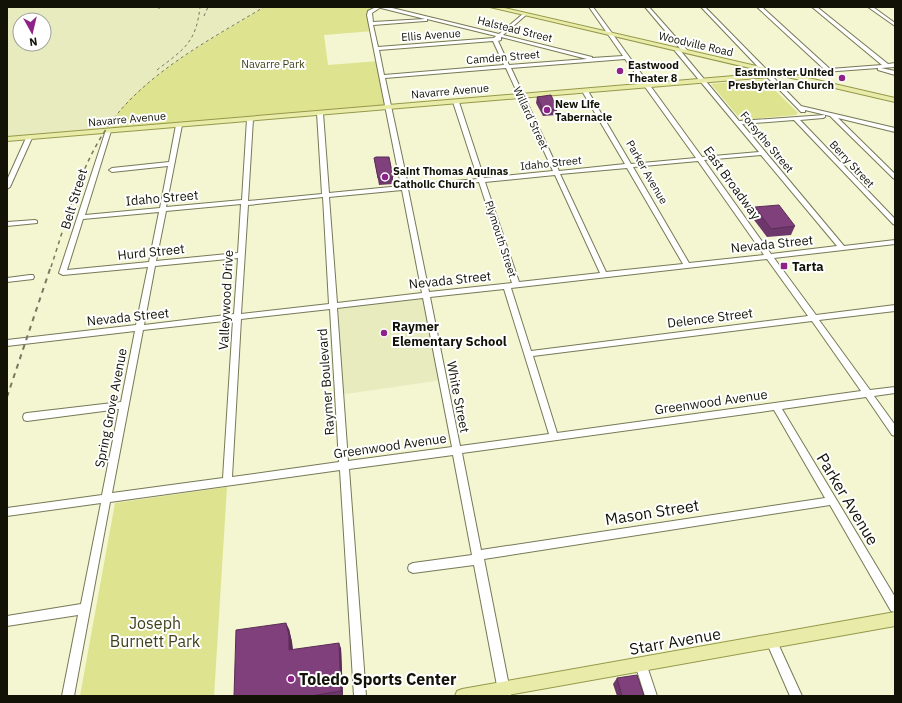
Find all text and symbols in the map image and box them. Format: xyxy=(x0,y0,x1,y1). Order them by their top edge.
north arrow xyxy=(12,12,52,52)
street label: Halstead Street xyxy=(476,13,554,45)
street label: Ellis Avenue xyxy=(401,26,461,44)
street label: Woodville Road xyxy=(657,29,735,59)
text: N xyxy=(28,34,38,49)
street label: Camden Street xyxy=(466,47,540,67)
park label: Navarre Park xyxy=(241,57,305,71)
place label: Eastwood Theater 8 xyxy=(628,58,679,85)
place label: Eastminster United Presbyterian Church xyxy=(728,65,834,92)
marker: Eastwood Theater 8 xyxy=(615,66,625,76)
marker: Eastminster United Presbyterian Church xyxy=(837,73,847,83)
street label: Navarre Avenue xyxy=(410,81,490,101)
street label: Willard Street xyxy=(510,84,552,152)
place label: New Life Tabernacle xyxy=(555,97,612,124)
marker: New Life Tabernacle xyxy=(542,105,552,115)
street label: Navarre Avenue xyxy=(87,109,167,129)
street label: Forsythe Street xyxy=(737,109,797,176)
street label: Berry Street xyxy=(827,137,878,191)
street label: Parker Avenue xyxy=(623,138,671,206)
street label: East Broadway xyxy=(700,143,765,223)
street label: Idaho Street xyxy=(520,153,583,173)
place label: Saint Thomas Aquinas Catholic Church xyxy=(393,164,509,191)
street label: Belt Street xyxy=(57,167,91,231)
marker: Saint Thomas Aquinas Catholic Church xyxy=(380,172,390,182)
street label: Idaho Street xyxy=(125,186,199,210)
street label: Plymouth Street xyxy=(482,199,520,279)
street label: Nevada Street xyxy=(730,231,814,257)
street label: Hurd Street xyxy=(117,240,185,264)
street label: Valleywood Drive xyxy=(215,249,237,351)
place label: Tarta xyxy=(792,258,824,275)
marker: Tarta xyxy=(779,261,789,271)
street label: Nevada Street xyxy=(408,267,492,293)
street label: Nevada Street xyxy=(86,304,170,330)
street label: Delence Street xyxy=(666,304,754,332)
place label: Raymer Elementary School xyxy=(392,318,507,350)
street label: Raymer Boulevard xyxy=(314,328,338,436)
marker: Raymer Elementary School xyxy=(379,328,389,338)
street label: Spring Grove Avenue xyxy=(91,347,131,469)
street label: White Street xyxy=(443,360,473,434)
street label: Greenwood Avenue xyxy=(653,386,769,418)
street label: Greenwood Avenue xyxy=(332,430,448,462)
street label: Parker Avenue xyxy=(813,449,883,549)
street label: Mason Street xyxy=(603,495,701,529)
park label: Joseph Burnett Park xyxy=(110,613,201,651)
street label: Starr Avenue xyxy=(628,623,722,659)
place label: Toledo Sports Center xyxy=(299,669,457,689)
marker: Toledo Sports Center xyxy=(286,674,296,684)

